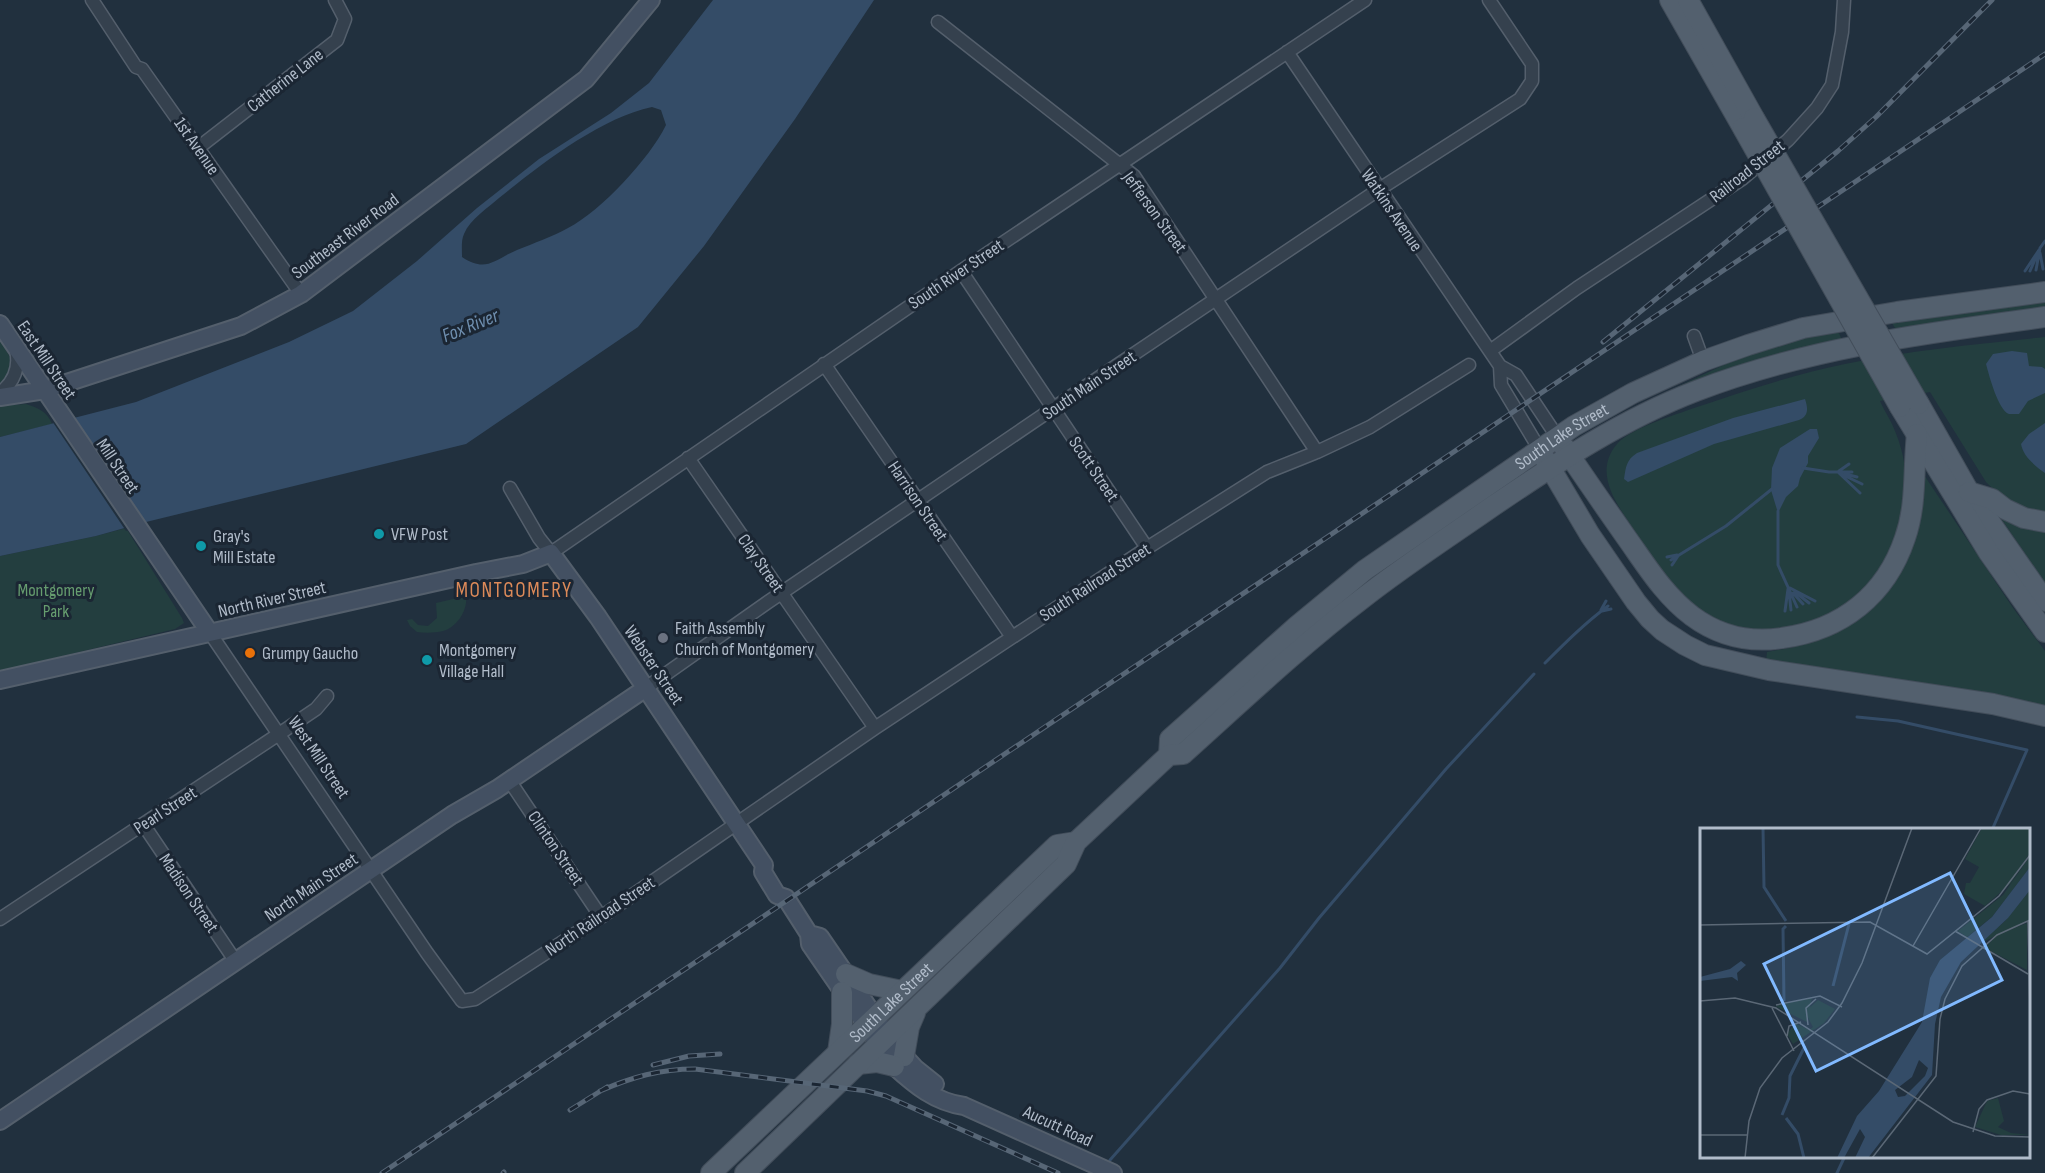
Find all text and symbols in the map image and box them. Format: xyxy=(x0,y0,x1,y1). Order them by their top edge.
street label: Catherine Lane xyxy=(243,44,327,117)
street label: 1st Avenue xyxy=(169,114,224,179)
street label: Railroad Street xyxy=(1706,135,1789,207)
street label: Watkins Avenue xyxy=(1356,165,1427,255)
street label: Jefferson Street xyxy=(1117,167,1191,257)
street label: Southeast River Road xyxy=(288,189,403,283)
street label: South River Street xyxy=(905,235,1008,314)
water label: Fox River xyxy=(438,303,504,348)
street label: East Mill Street xyxy=(13,317,81,404)
street label: South Main Street xyxy=(1039,346,1140,424)
street label: South Lake Street xyxy=(1511,399,1613,475)
street label: Scott Street xyxy=(1064,433,1123,506)
street label: Mill Street xyxy=(92,435,144,498)
street label: Harrison Street xyxy=(883,457,952,546)
place label: VFW Post xyxy=(391,524,448,545)
place label: Gray's Mill Estate xyxy=(213,526,275,568)
marker: VFW Post xyxy=(372,527,386,541)
street label: Clay Street xyxy=(733,530,789,597)
street label: South Railroad Street xyxy=(1036,538,1155,626)
marker: Gray's Mill Estate xyxy=(194,539,208,553)
street label: North River Street xyxy=(216,577,328,622)
district label: MONTGOMERY xyxy=(456,578,572,603)
park label: Montgomery Park xyxy=(17,580,95,622)
place label: Faith Assembly Church of Montgomery xyxy=(675,618,814,660)
street label: Webster Street xyxy=(619,622,688,709)
marker: Faith Assembly Church of Montgomery xyxy=(656,631,670,645)
place label: Montgomery Village Hall xyxy=(439,640,516,682)
place label: Grumpy Gaucho xyxy=(262,643,358,664)
marker: Grumpy Gaucho xyxy=(243,646,257,660)
marker: Montgomery Village Hall xyxy=(420,653,434,667)
street label: West Mill Street xyxy=(283,712,354,803)
street label: Pearl Street xyxy=(130,782,201,839)
street label: Clinton Street xyxy=(523,807,588,890)
inset map xyxy=(1700,828,2030,1158)
street label: North Main Street xyxy=(261,848,362,926)
street label: Madison Street xyxy=(154,850,223,937)
street label: North Railroad Street xyxy=(542,872,659,961)
street label: South Lake Street xyxy=(845,958,938,1047)
street label: Aucutt Road xyxy=(1019,1101,1096,1152)

